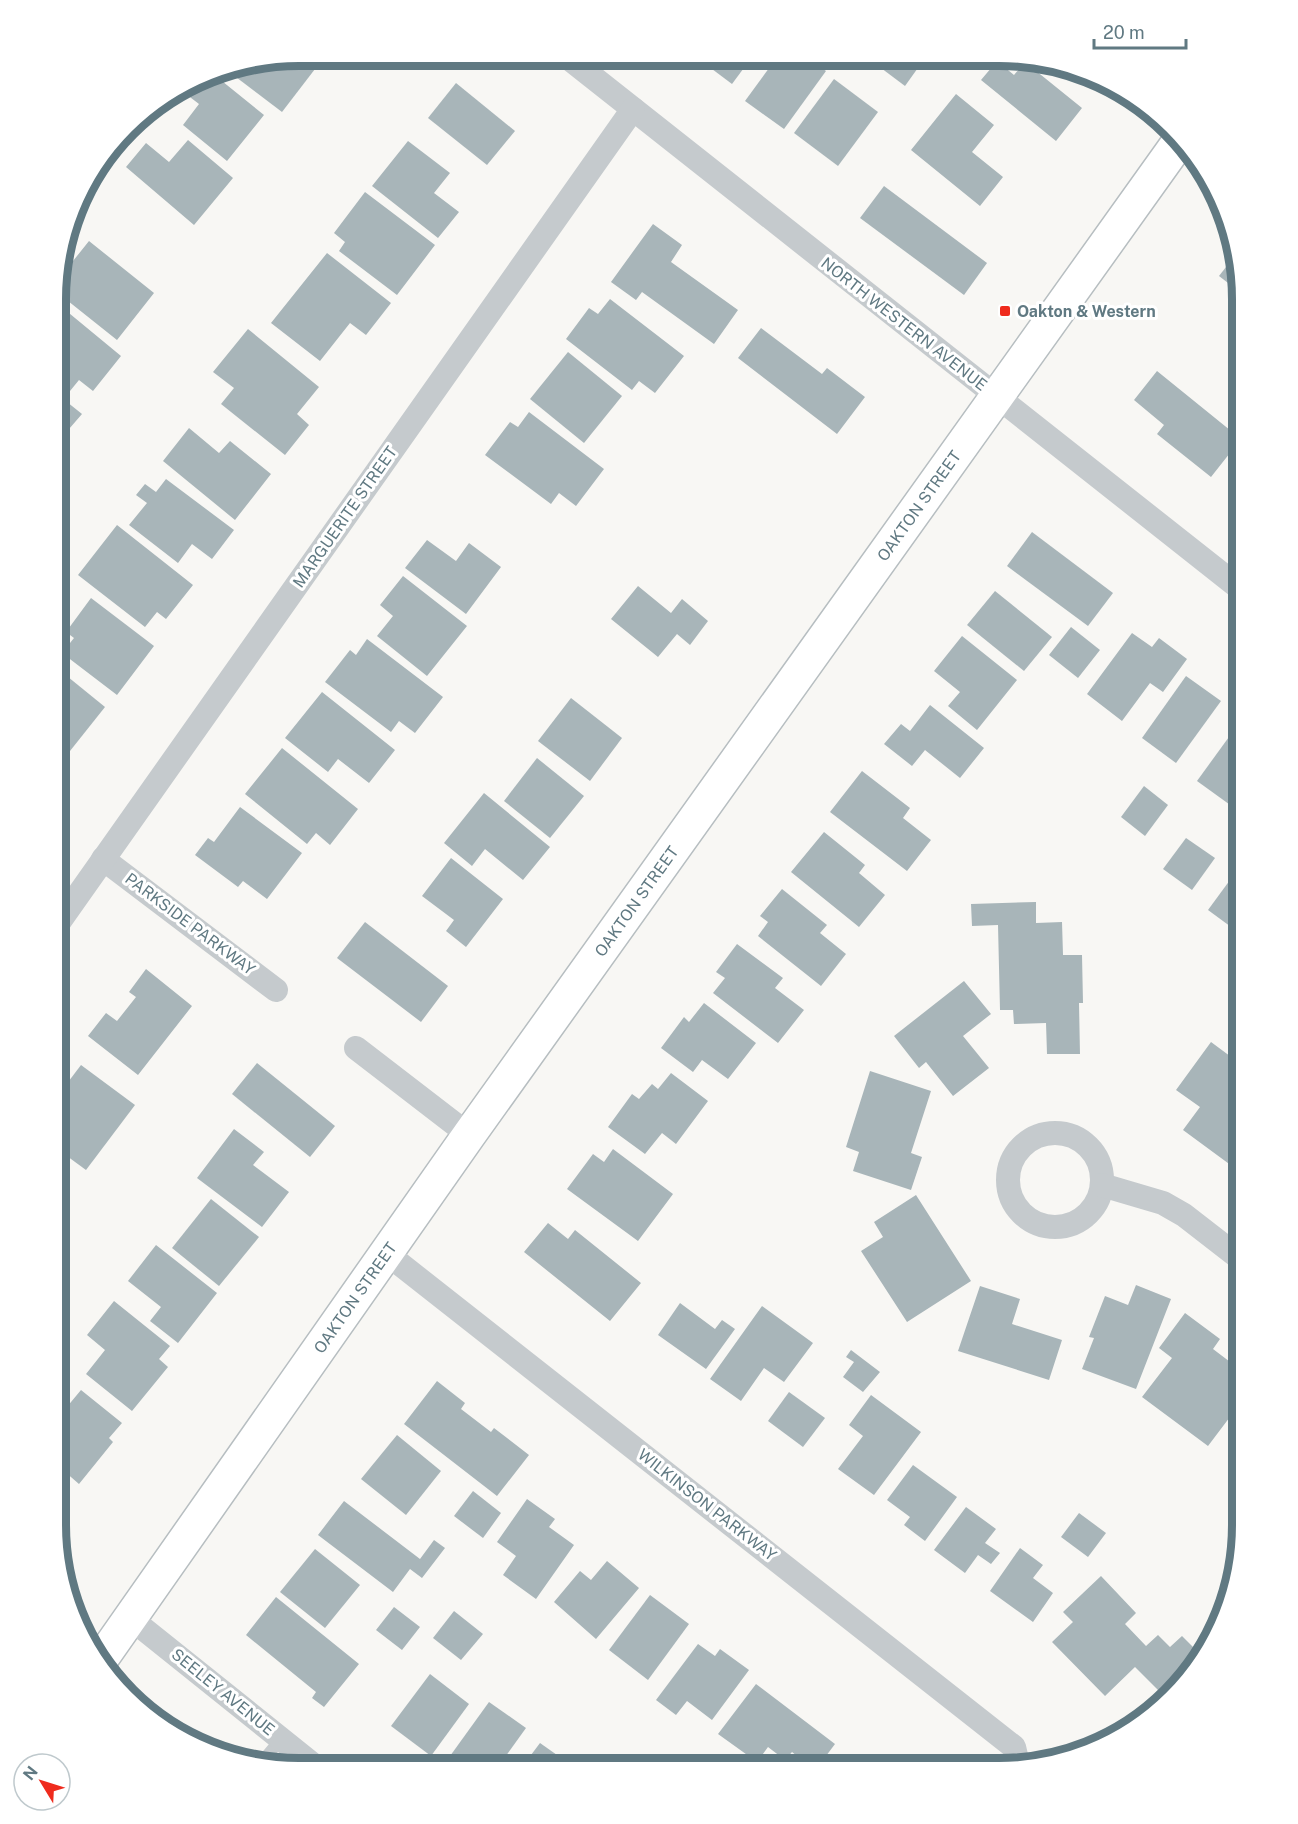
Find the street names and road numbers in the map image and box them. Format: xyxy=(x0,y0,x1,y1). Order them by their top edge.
street label: NORTH WESTERN AVENUE xyxy=(817,253,991,395)
street label: MARGUERITE STREET xyxy=(289,442,401,591)
street label: OAKTON STREET xyxy=(873,446,965,565)
street label: OAKTON STREET xyxy=(590,842,682,960)
street label: PARKSIDE PARKWAY xyxy=(121,869,259,979)
street label: OAKTON STREET xyxy=(310,1238,401,1357)
street label: WILKINSON PARKWAY xyxy=(634,1445,780,1565)
street label: SEELEY AVENUE xyxy=(168,1645,278,1739)

